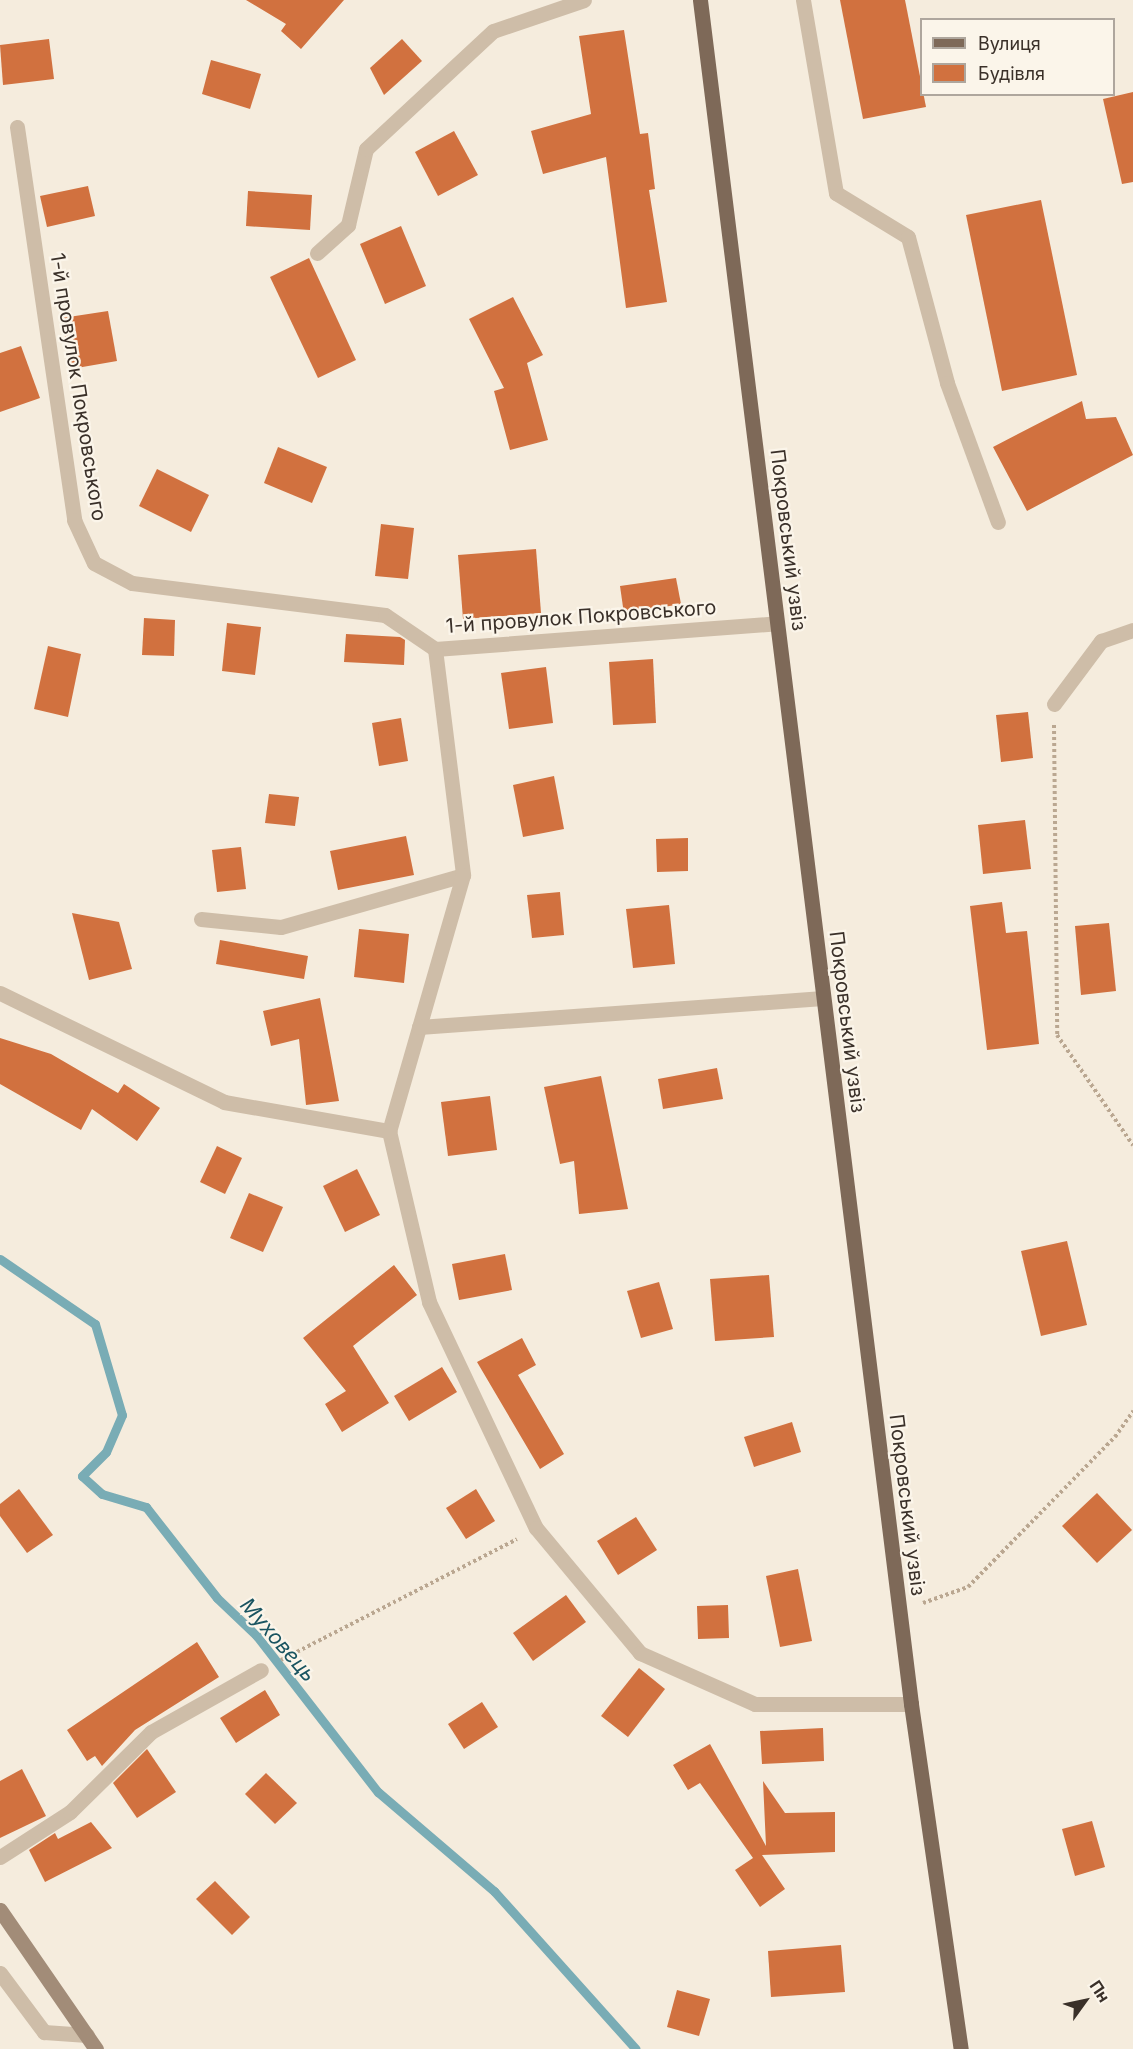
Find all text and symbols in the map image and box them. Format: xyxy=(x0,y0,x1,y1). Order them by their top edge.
legend xyxy=(920,18,1115,96)
text: Вулиця xyxy=(978,33,1041,54)
text: Будівля xyxy=(978,63,1045,84)
street label: 1-й провулок Покровського xyxy=(45,251,111,523)
street label: Покровський узвіз xyxy=(765,448,811,632)
street label: 1-й провулок Покровського xyxy=(445,596,717,638)
street label: Покровський узвіз xyxy=(824,930,870,1114)
street label: Покровський узвіз xyxy=(884,1413,930,1597)
water label: Муховець xyxy=(235,1593,321,1687)
north arrow xyxy=(1055,1971,1115,2031)
text: Пн xyxy=(1086,1977,1114,2006)

